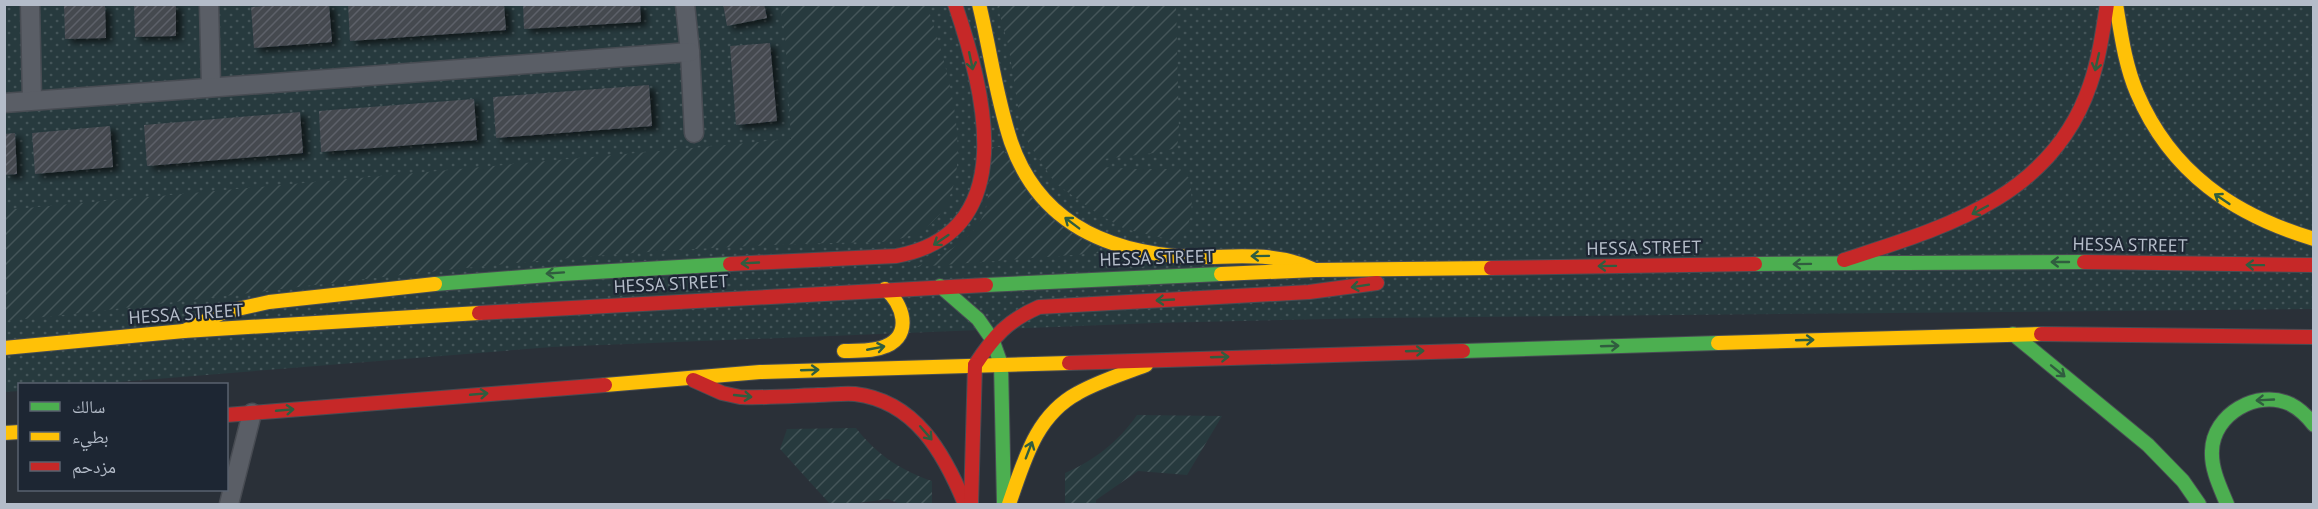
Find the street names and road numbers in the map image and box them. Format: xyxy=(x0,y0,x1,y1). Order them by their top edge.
street label: HESSA STREET xyxy=(2072,232,2188,257)
street label: HESSA STREET xyxy=(1586,235,1702,260)
street label: HESSA STREET xyxy=(1099,244,1215,271)
street label: HESSA STREET xyxy=(613,269,729,298)
street label: HESSA STREET xyxy=(128,298,244,329)

